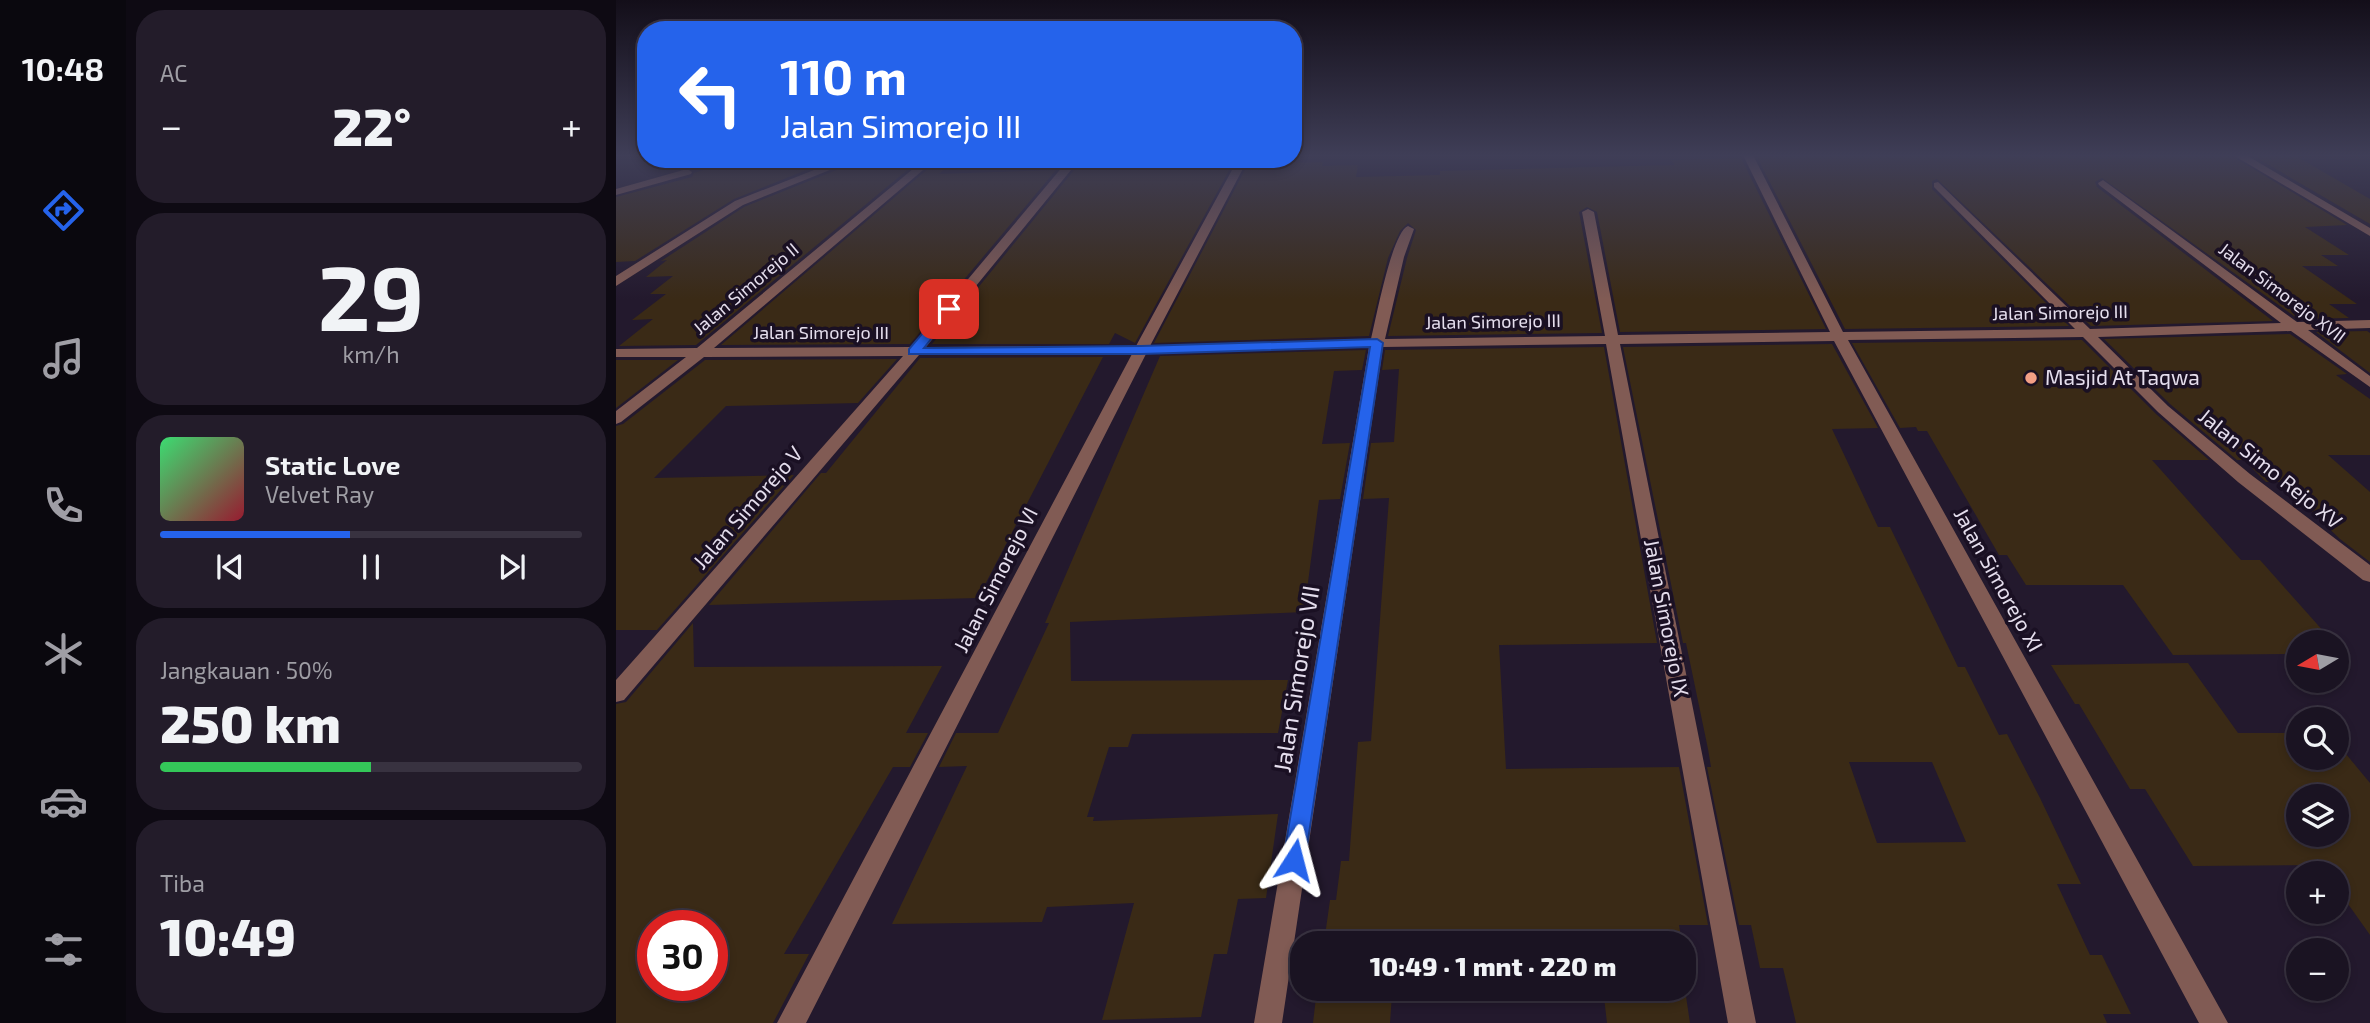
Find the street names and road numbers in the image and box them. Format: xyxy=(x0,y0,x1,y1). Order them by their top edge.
street label: Jalan Simorejo XVII xyxy=(2215,237,2350,347)
street label: Jalan Simorejo II xyxy=(688,238,803,339)
street label: Jalan Simorejo III xyxy=(1992,300,2128,324)
street label: Jalan Simorejo III xyxy=(1425,309,1561,333)
street label: Jalan Simorejo III xyxy=(753,321,889,343)
street label: Jalan Simo Rejo XV xyxy=(2194,402,2348,534)
street label: Jalan Simorejo V xyxy=(687,440,808,574)
street label: Jalan Simorejo VI xyxy=(947,502,1043,657)
street label: Jalan Simorejo XI xyxy=(1949,503,2049,656)
street label: Jalan Simorejo IX xyxy=(1639,537,1695,699)
street label: Jalan Simorejo VII xyxy=(1266,583,1325,774)

